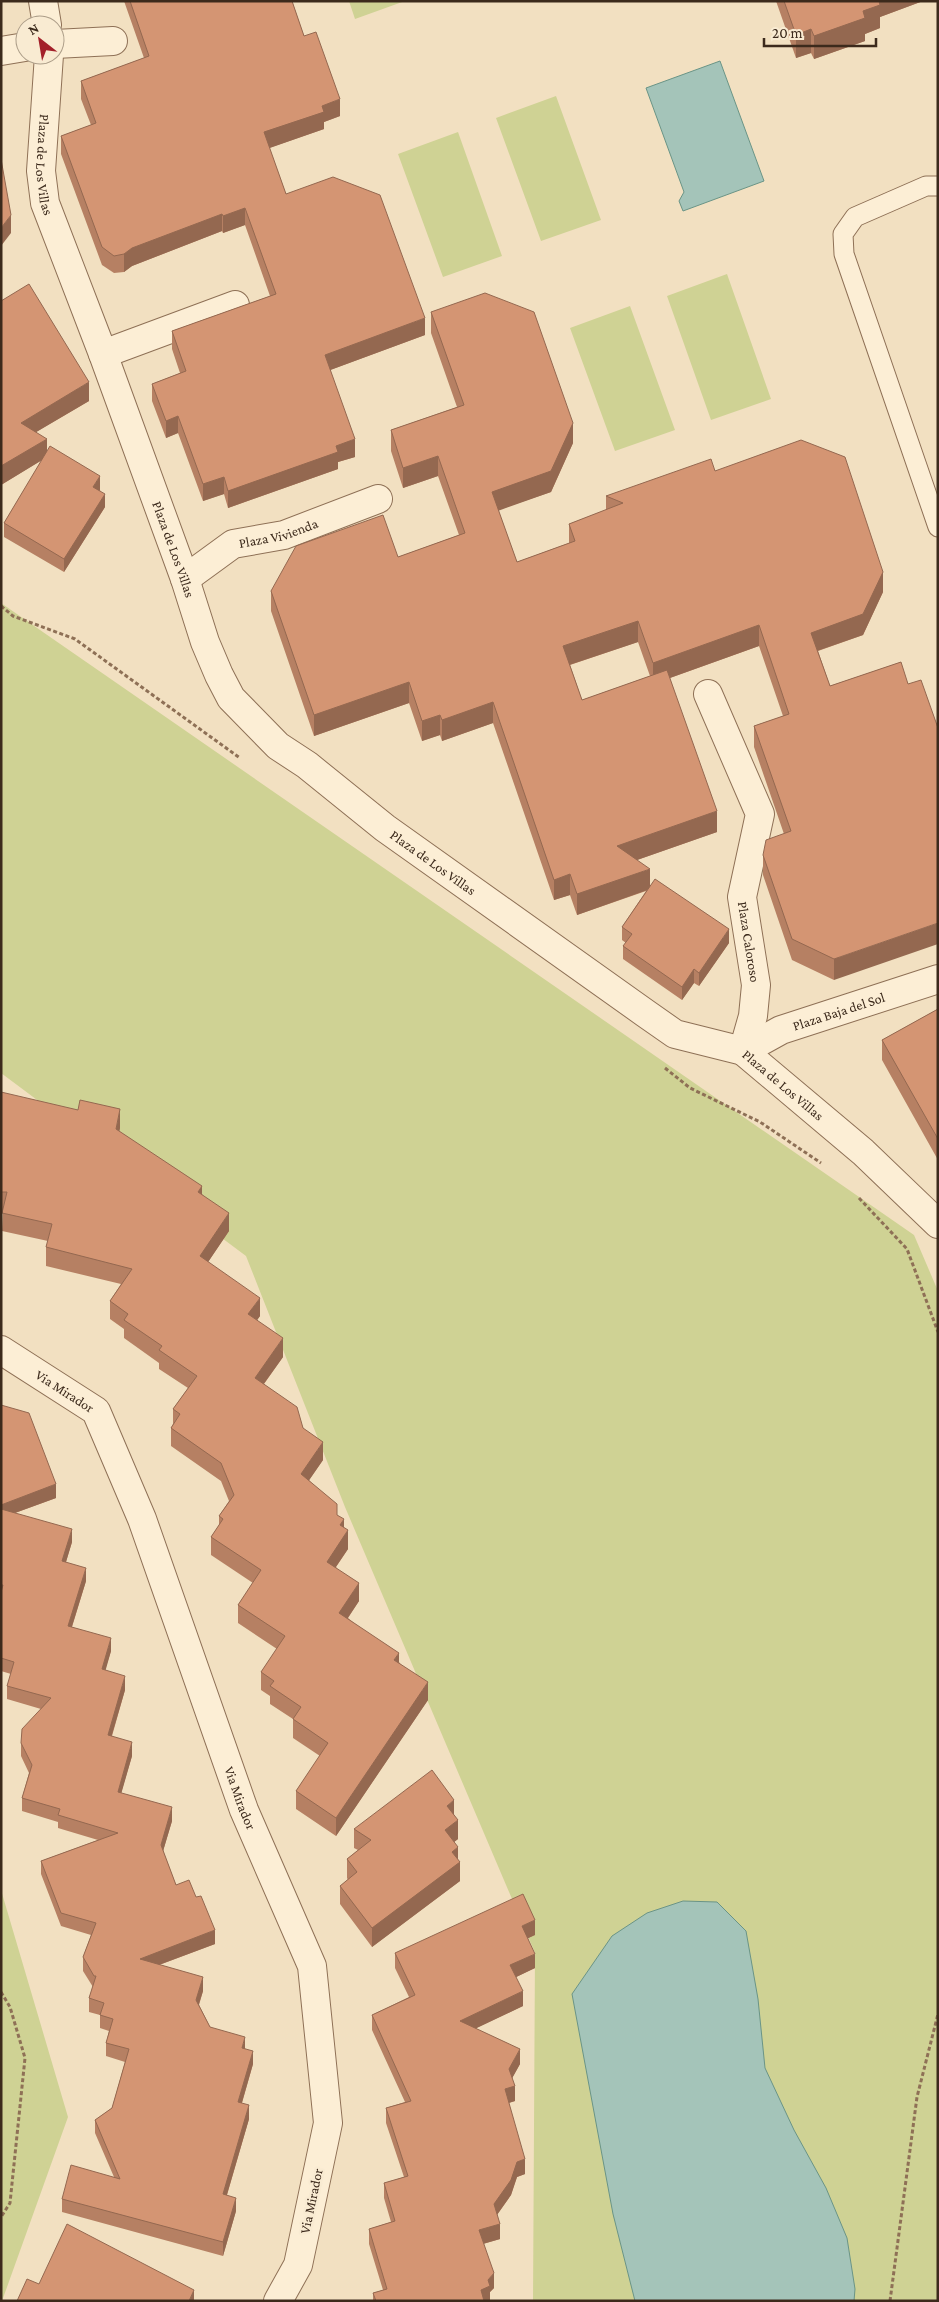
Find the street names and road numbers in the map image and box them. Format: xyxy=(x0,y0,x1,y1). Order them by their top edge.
street label: Plaza de Los Villas xyxy=(33,114,57,217)
street label: Plaza de Los Villas xyxy=(149,499,198,599)
street label: Plaza Vivienda xyxy=(237,515,320,551)
street label: Plaza de Los Villas xyxy=(387,826,479,898)
street label: Plaza Caloroso xyxy=(735,900,763,983)
street label: Plaza Baja del Sol xyxy=(791,989,887,1034)
street label: Plaza de Los Villas xyxy=(739,1046,827,1123)
street label: Via Mirador xyxy=(33,1366,97,1416)
street label: Via Mirador xyxy=(221,1764,260,1832)
street label: Via Mirador xyxy=(296,2167,326,2235)

